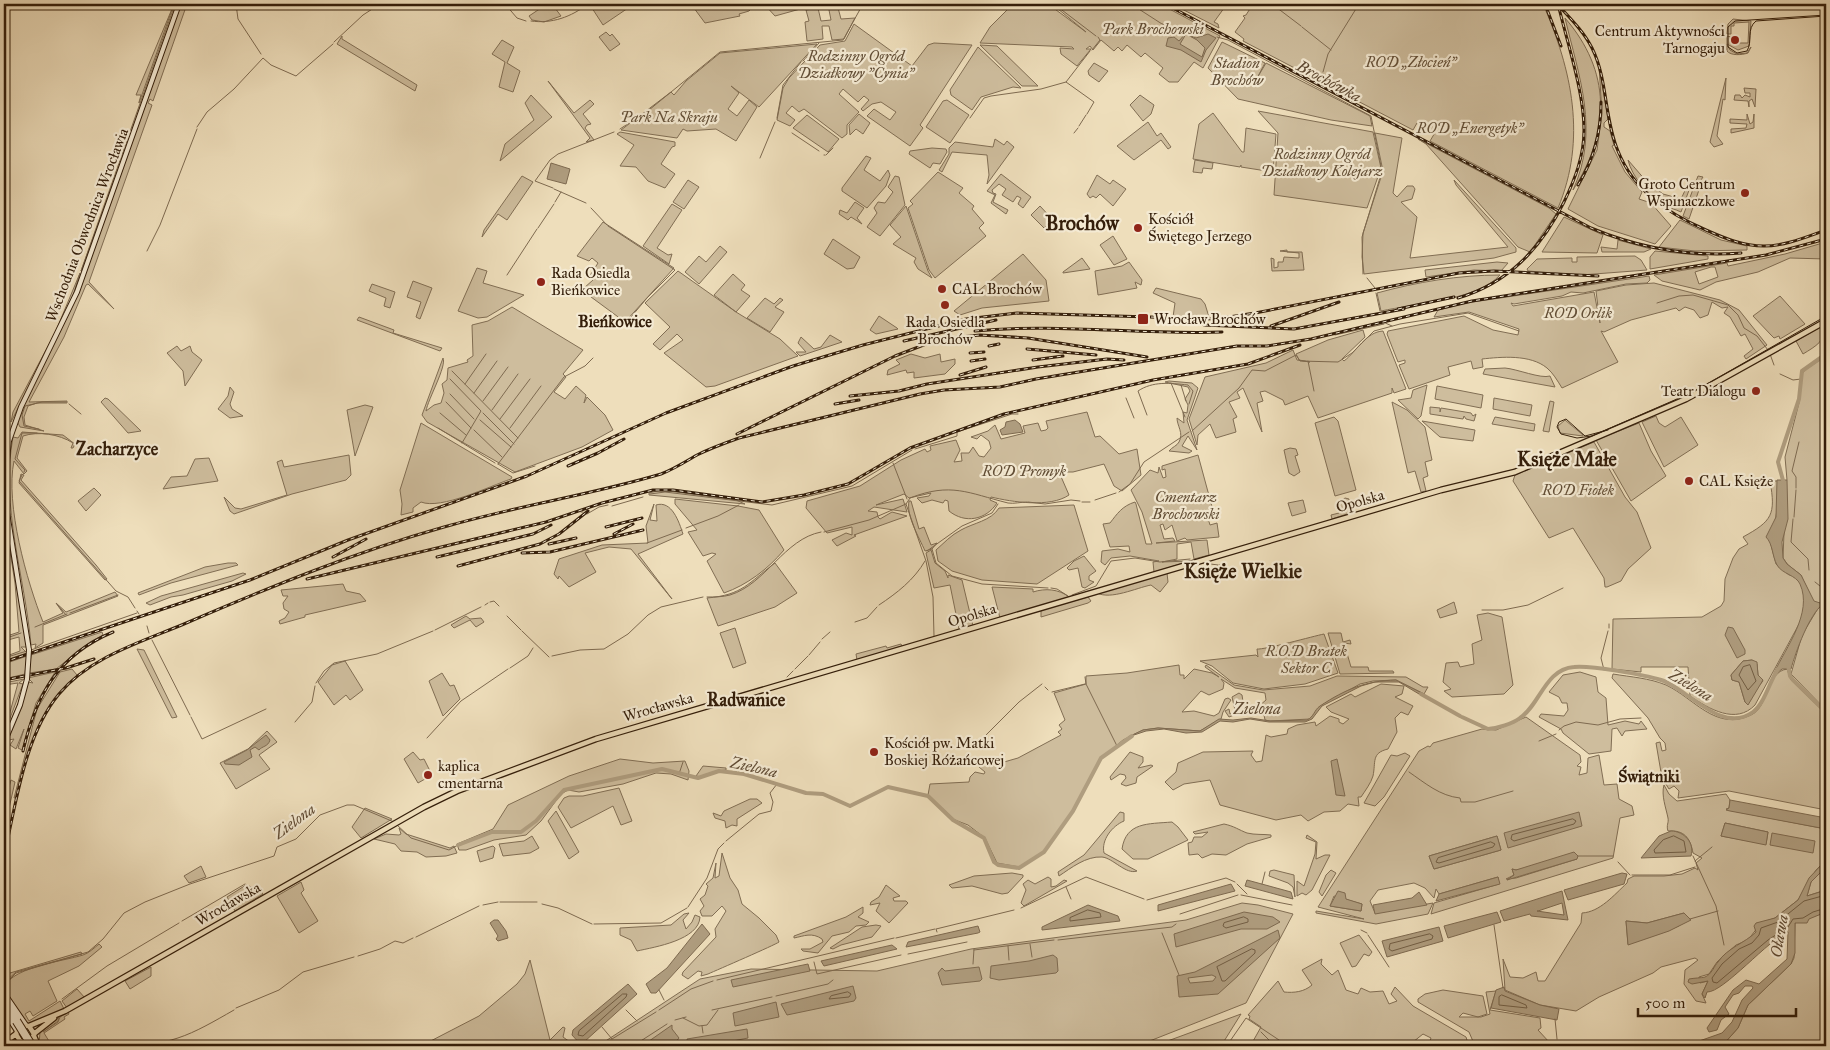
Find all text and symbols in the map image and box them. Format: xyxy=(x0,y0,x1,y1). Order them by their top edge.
park label: Park Brochowski xyxy=(1102,20,1205,38)
place label: Centrum Aktywności Tarnogaju xyxy=(1595,22,1725,57)
marker: Centrum Aktywności Tarnogaju xyxy=(1729,34,1741,46)
park label: Rodzinny Ogród Działkowy "Cynia" xyxy=(798,47,916,82)
park label: ROD „Złocień” xyxy=(1364,53,1459,71)
park label: Stadion Brochów xyxy=(1210,54,1264,89)
water label: Brochówka xyxy=(1293,56,1365,106)
park label: Park Na Skraju xyxy=(620,108,718,126)
park label: ROD „Energetyk” xyxy=(1416,119,1525,137)
street label: Wschodnia Obwodnica Wrocławia xyxy=(42,125,133,324)
park label: Rodzinny Ogród Działkowy Kolejarz xyxy=(1261,145,1383,180)
place label: Groto Centrum Wspinaczkowe xyxy=(1638,175,1735,210)
marker: Groto Centrum Wspinaczkowe xyxy=(1739,187,1751,199)
place label: Kościół Świętego Jerzego xyxy=(1148,210,1252,246)
district label: Brochów xyxy=(1045,211,1120,235)
marker: Kościół Świętego Jerzego xyxy=(1132,222,1144,234)
place label: Rada Osiedla Bieńkowice xyxy=(551,264,631,299)
marker: Rada Osiedla Bieńkowice xyxy=(535,276,547,288)
place label: CAL Brochów xyxy=(952,280,1042,298)
marker: CAL Brochów xyxy=(936,283,948,295)
marker: Rada Osiedla Brochów xyxy=(939,299,951,311)
park label: ROD Orlik xyxy=(1543,304,1612,322)
place label: Wrocław Brochów xyxy=(1154,310,1266,328)
district label: Bieńkowice xyxy=(578,312,652,331)
marker: Wrocław Brochów xyxy=(1136,312,1150,326)
place label: Rada Osiedla Brochów xyxy=(905,313,985,348)
place label: Teatr Dialogu xyxy=(1661,382,1746,400)
marker: Teatr Dialogu xyxy=(1750,385,1762,397)
district label: Zacharzyce xyxy=(76,438,159,461)
district label: Księże Małe xyxy=(1517,447,1618,471)
park label: ROD Promyk xyxy=(981,462,1066,480)
place label: CAL Księże xyxy=(1699,472,1773,490)
marker: CAL Księże xyxy=(1683,475,1695,487)
park label: ROD Fiołek xyxy=(1541,481,1614,499)
street label: Opolska xyxy=(1334,485,1387,516)
park label: Cmentarz Brochowski xyxy=(1151,488,1220,523)
district label: Księże Wielkie xyxy=(1184,559,1303,583)
street label: Opolska xyxy=(946,599,999,631)
park label: R.O.D Bratek Sektor C xyxy=(1264,642,1347,677)
water label: Zielona xyxy=(1665,664,1717,706)
street label: Wrocławska xyxy=(621,688,696,726)
district label: Radwanice xyxy=(707,689,786,711)
water label: Zielona xyxy=(1232,699,1281,718)
place label: Kościół pw. Matki Boskiej Różańcowej xyxy=(884,734,1004,769)
marker: Kościół pw. Matki Boskiej Różańcowej xyxy=(868,746,880,758)
water label: Zielona xyxy=(728,752,780,782)
place label: kaplica cmentarna xyxy=(438,757,504,792)
district label: Świątniki xyxy=(1618,765,1680,786)
marker: kaplica cmentarna xyxy=(422,769,434,781)
water label: Zielona xyxy=(268,799,319,843)
street label: Wrocławska xyxy=(192,878,264,930)
water label: Oława xyxy=(1766,913,1792,959)
scale bar xyxy=(1638,985,1795,1017)
text: 500 m xyxy=(1645,994,1686,1012)

